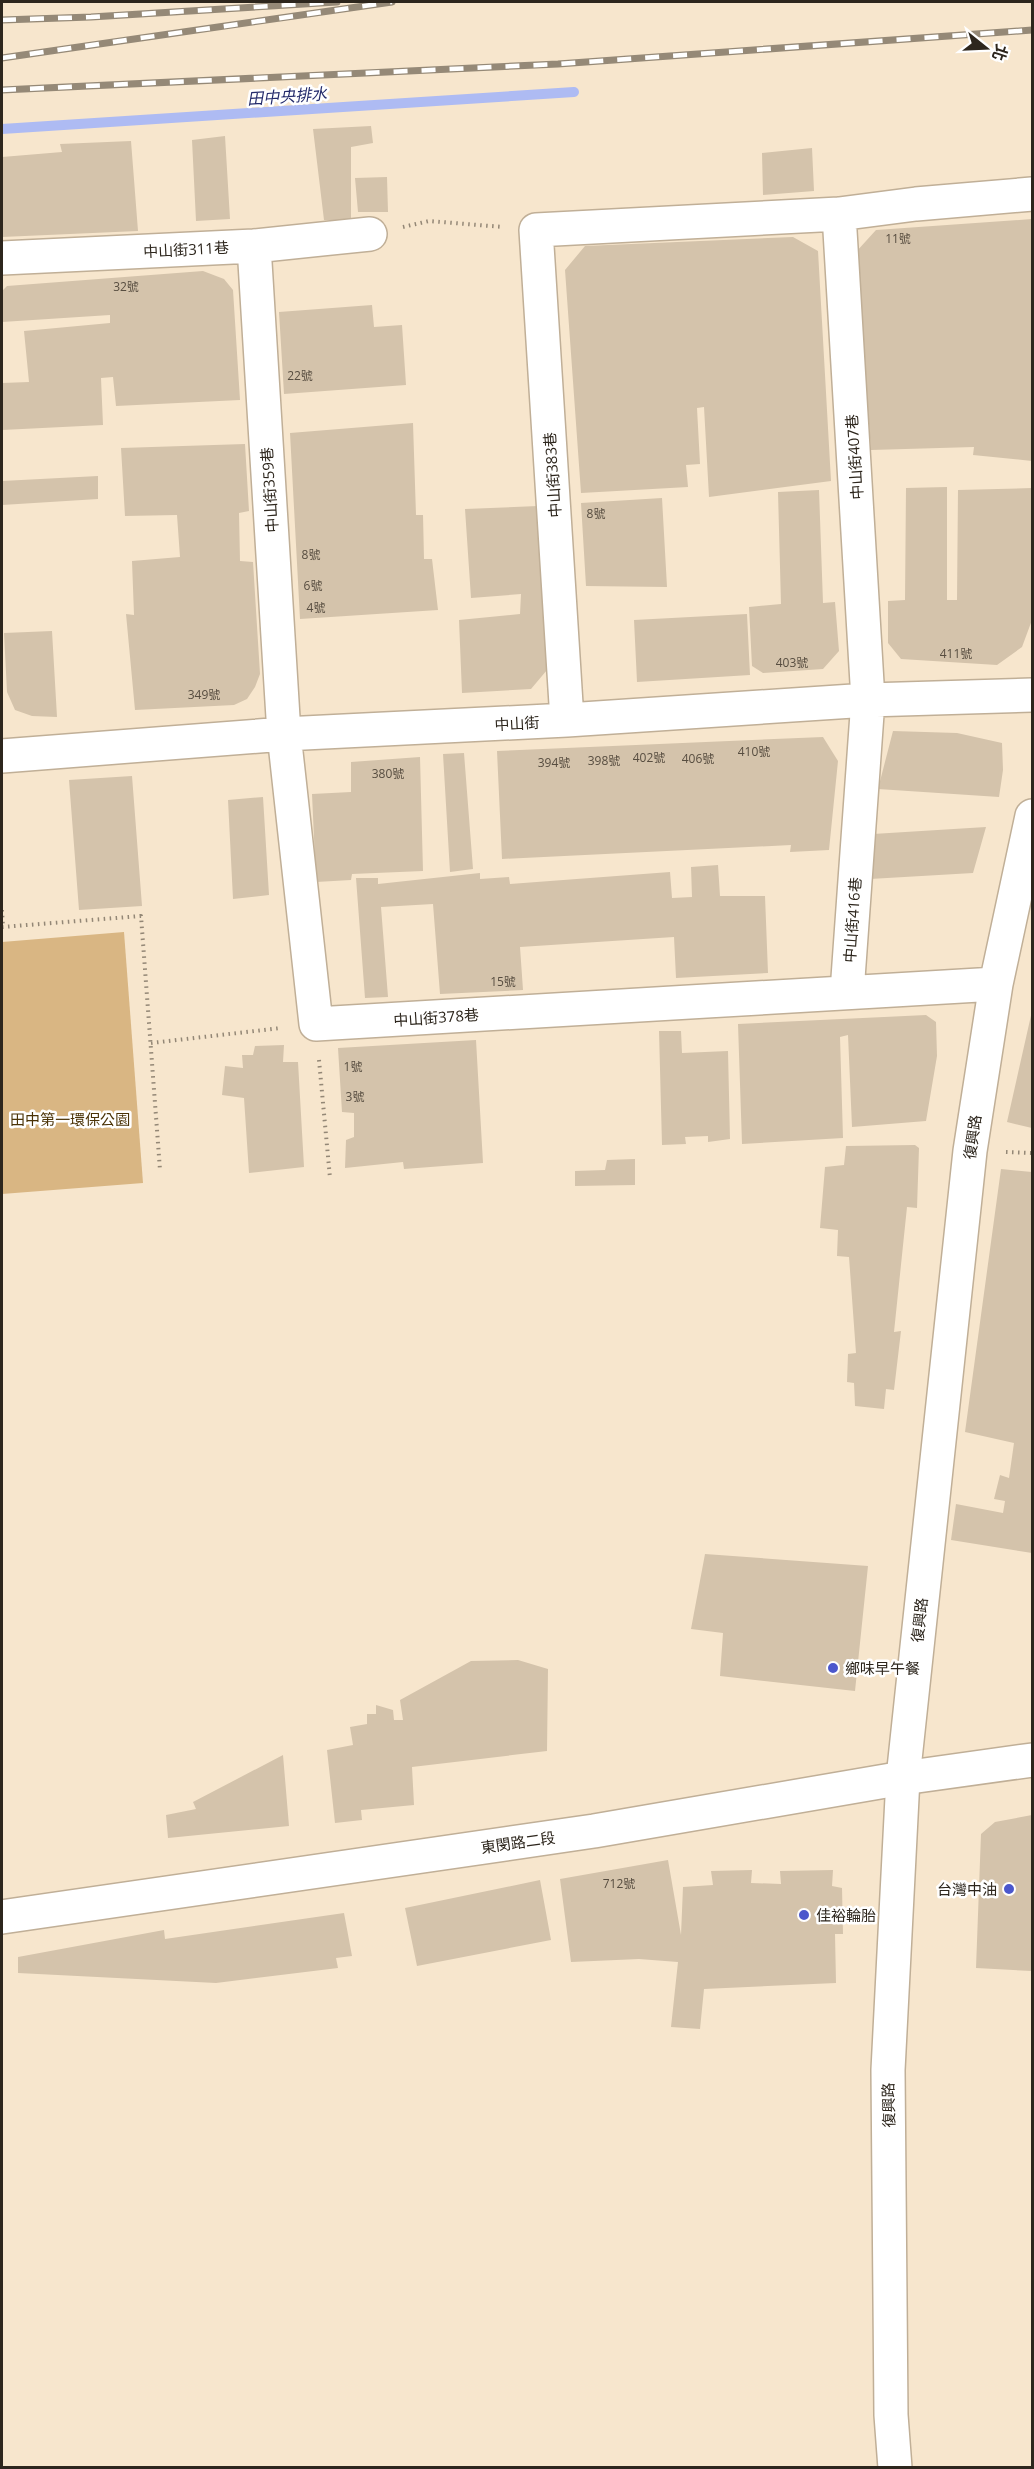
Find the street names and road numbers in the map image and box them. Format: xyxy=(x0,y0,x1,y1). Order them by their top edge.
street label: 中山街311巷 xyxy=(143,237,229,261)
street label: 中山街407巷 xyxy=(841,414,867,500)
street label: 中山街383巷 xyxy=(539,432,565,518)
street label: 中山街359巷 xyxy=(256,447,282,533)
street label: 中山街 xyxy=(494,712,540,734)
street label: 中山街416巷 xyxy=(839,877,865,963)
street label: 中山街378巷 xyxy=(393,1004,479,1030)
street label: 復興路 xyxy=(959,1113,985,1161)
street label: 復興路 xyxy=(907,1597,931,1643)
street label: 東閔路二段 xyxy=(479,1827,557,1857)
street label: 復興路 xyxy=(878,2082,898,2128)

